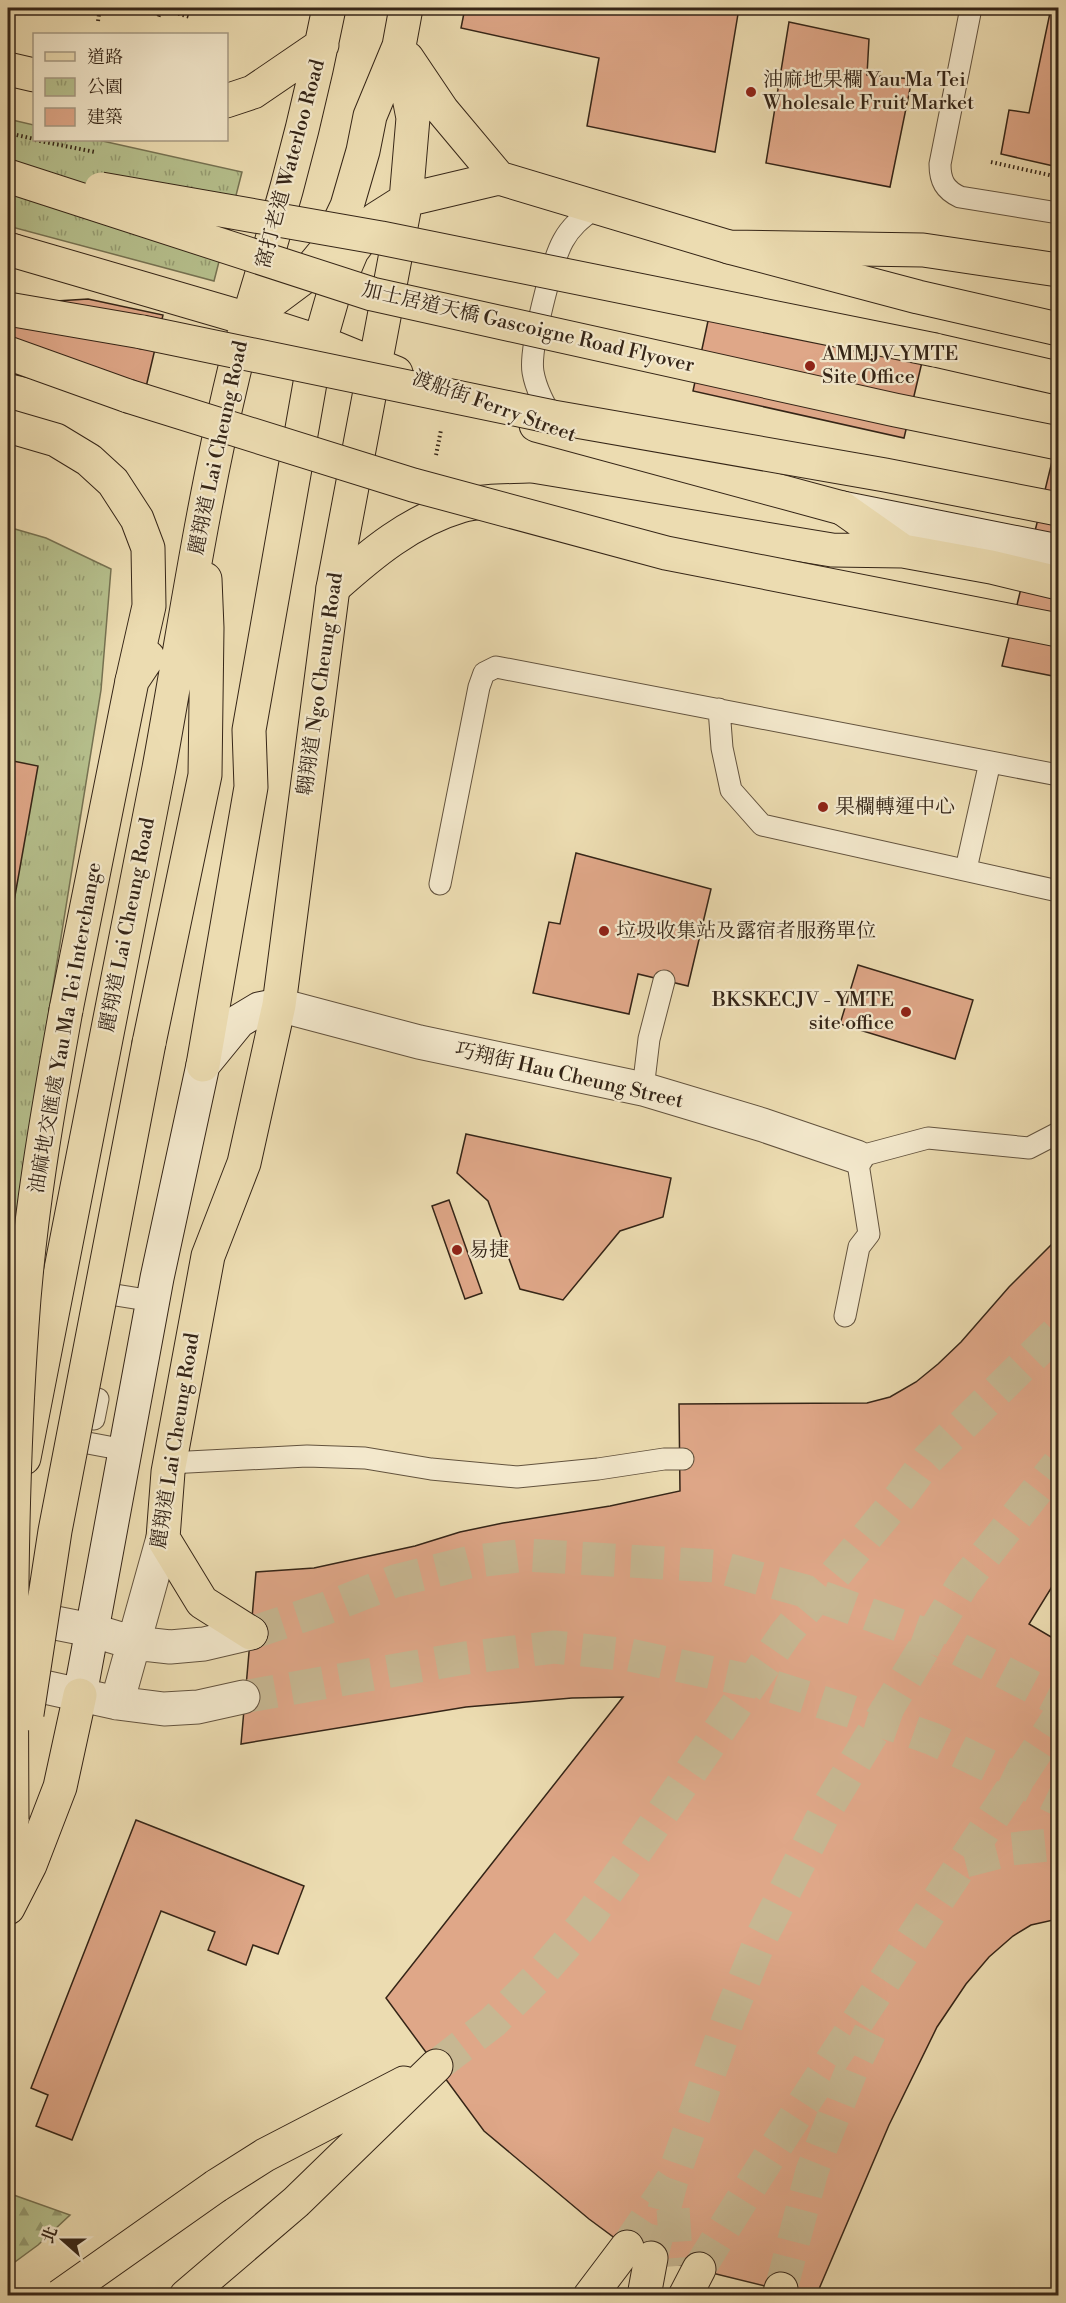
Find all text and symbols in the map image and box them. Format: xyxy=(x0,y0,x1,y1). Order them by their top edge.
legend xyxy=(33,33,228,141)
text: 道路 xyxy=(87,46,123,69)
street label: 窩打老道 Waterloo Road xyxy=(251,56,331,271)
place label: 油麻地果欄 Yau Ma Tei Wholesale Fruit Market xyxy=(762,68,974,116)
text: 公園 xyxy=(87,76,123,99)
marker: 油麻地果欄 Yau Ma Tei Wholesale Fruit Market xyxy=(744,85,758,99)
text: 建築 xyxy=(87,106,123,129)
street label: 加士居道天橋 Gascoigne Road Flyover xyxy=(359,278,697,379)
street label: 麗翔道 Lai Cheung Road xyxy=(184,338,254,557)
place label: AMMJV-YMTE Site Office xyxy=(821,342,958,390)
marker: AMMJV-YMTE Site Office xyxy=(803,359,817,373)
street label: 渡船街 Ferry Street xyxy=(409,366,579,448)
street label: 翺翔道 Ngo Cheung Road xyxy=(293,570,349,797)
place label: 果欄轉運中心 xyxy=(835,795,955,820)
marker: 果欄轉運中心 xyxy=(816,800,830,814)
street label: 麗翔道 Lai Cheung Road xyxy=(95,815,161,1034)
street label: 油麻地交匯處 Yau Ma Tei Interchange xyxy=(25,860,107,1196)
place label: 垃圾收集站及露宿者服務單位 xyxy=(616,919,876,944)
marker: 垃圾收集站及露宿者服務單位 xyxy=(597,924,611,938)
place label: BKSKECJV - YMTE site office xyxy=(711,988,894,1036)
marker: BKSKECJV - YMTE site office xyxy=(899,1005,913,1019)
street label: 巧翔街 Hau Cheung Street xyxy=(452,1038,686,1114)
place label: 易捷 xyxy=(469,1238,509,1263)
marker: 易捷 xyxy=(450,1243,464,1257)
street label: 麗翔道 Lai Cheung Road xyxy=(147,1331,206,1551)
north arrow xyxy=(33,2210,93,2270)
text: 北 xyxy=(38,2224,62,2246)

